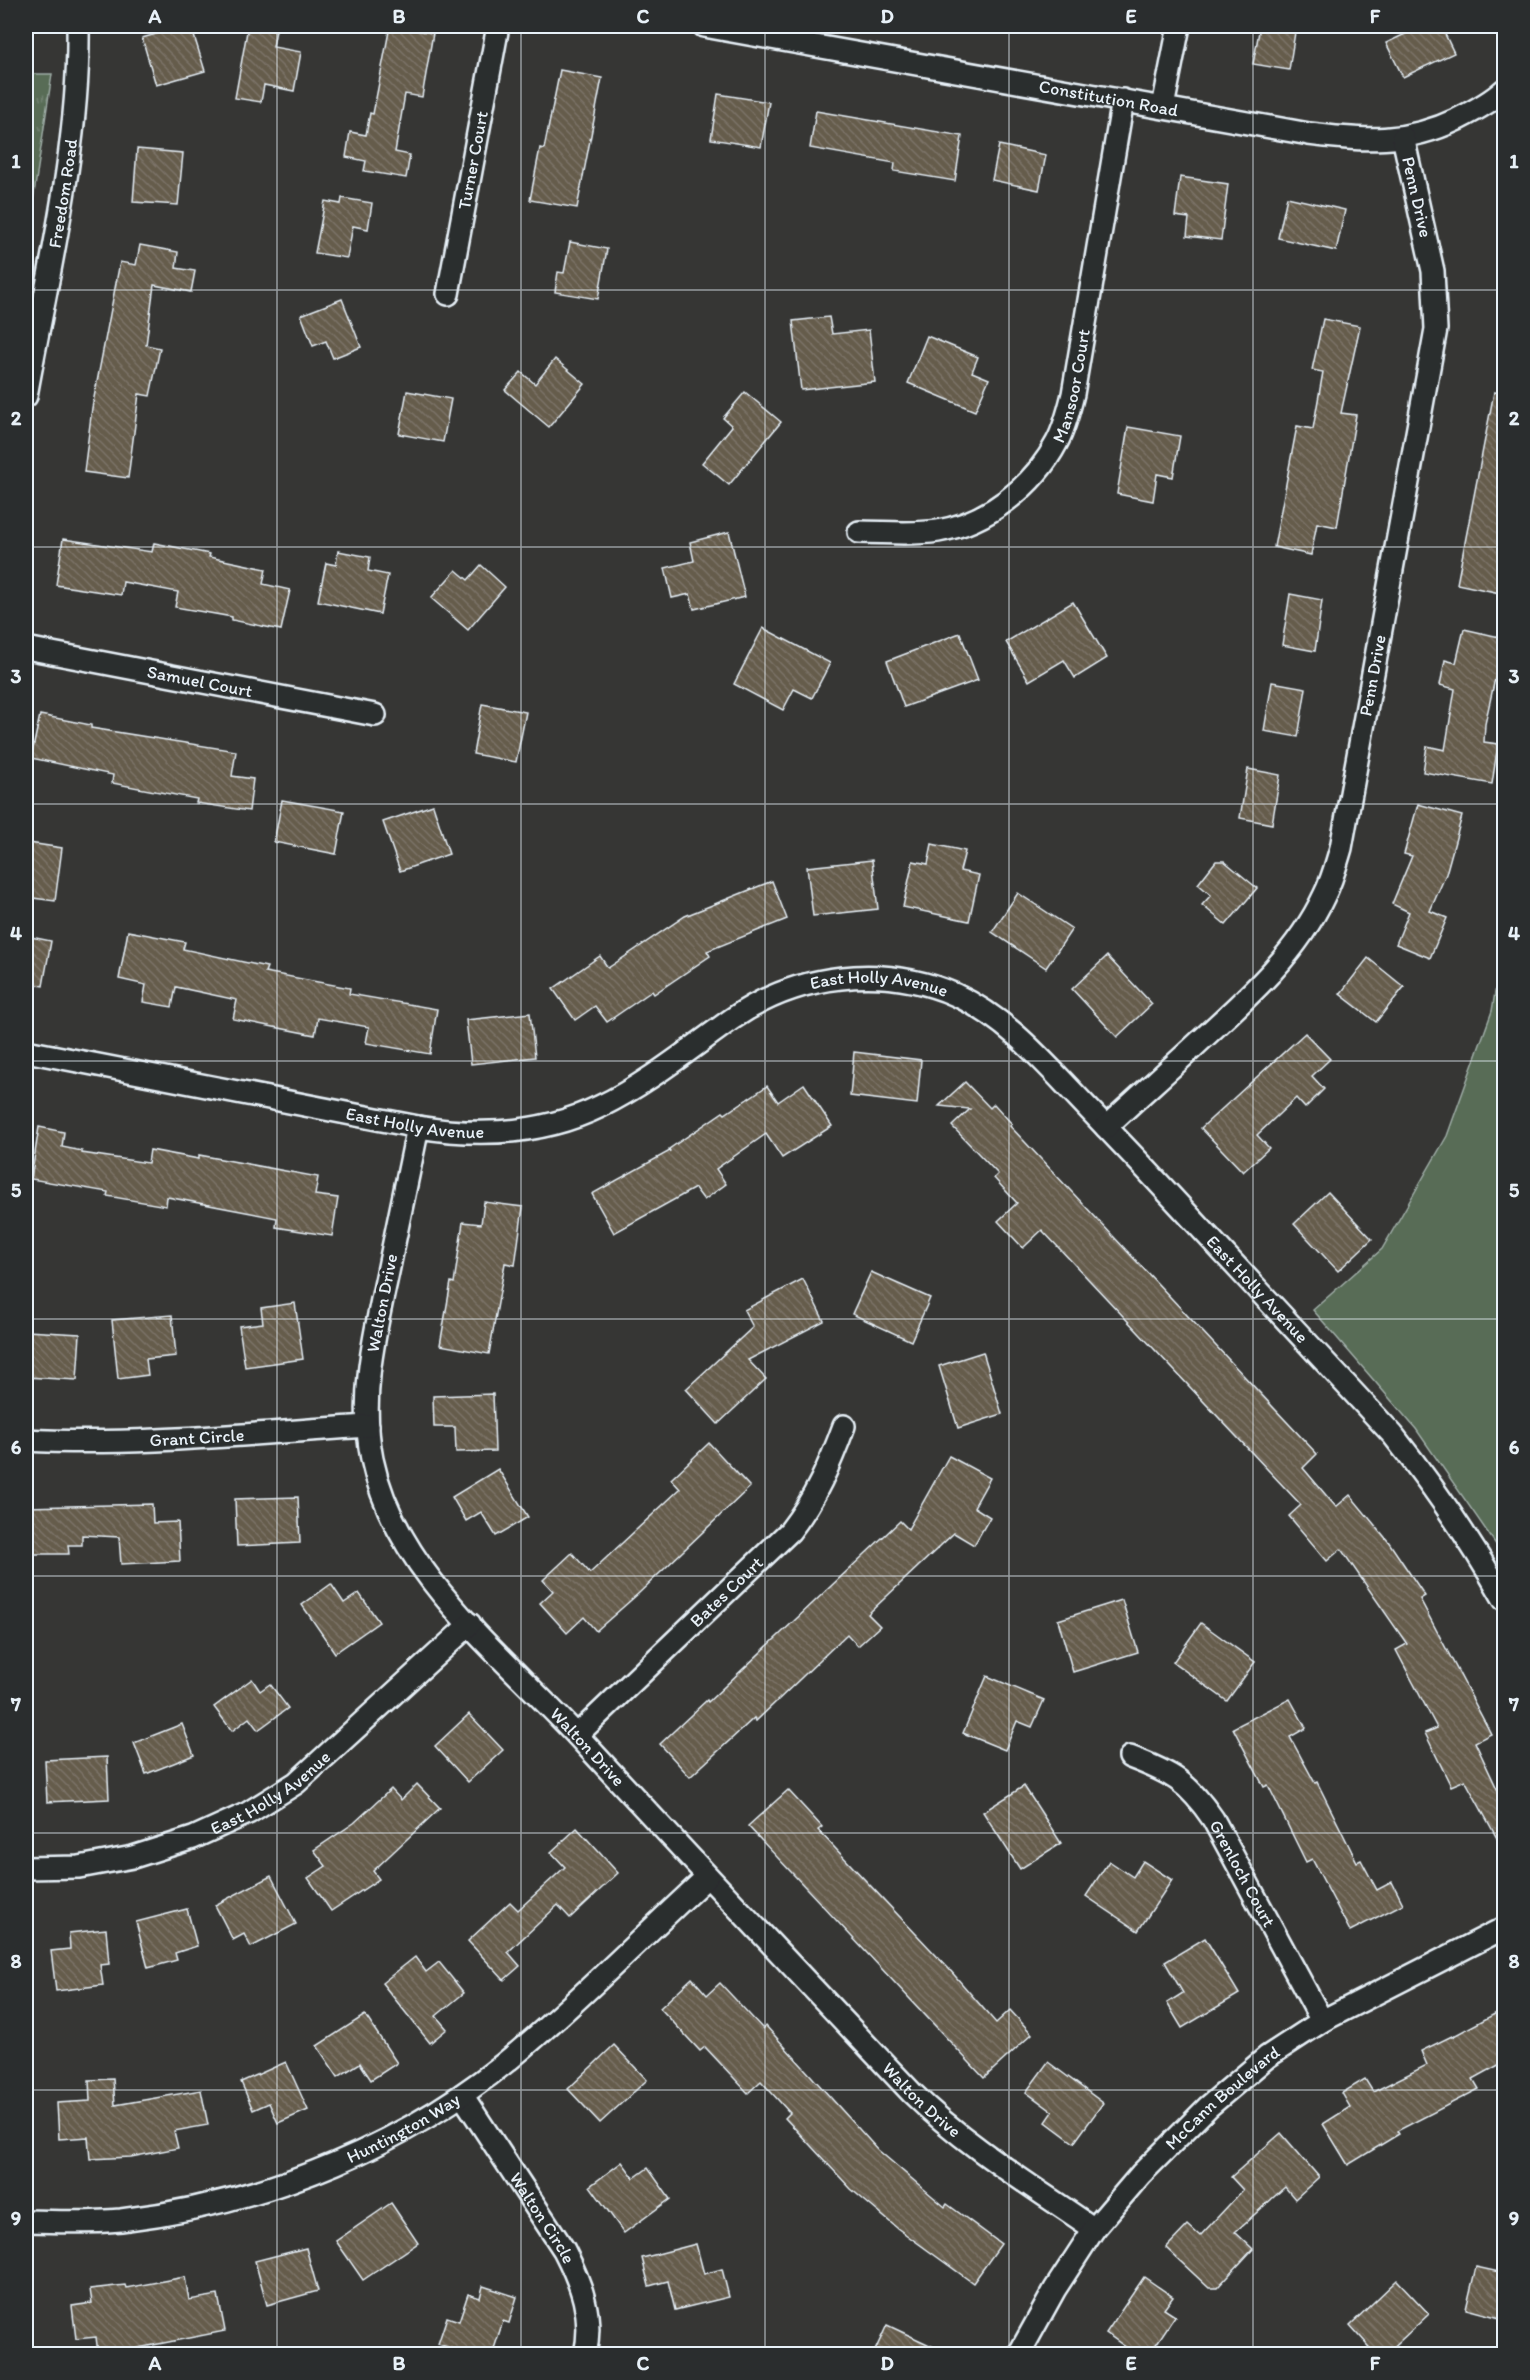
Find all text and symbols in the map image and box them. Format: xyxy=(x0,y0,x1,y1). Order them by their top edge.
text: A xyxy=(148,4,162,28)
text: B xyxy=(393,4,406,28)
text: C xyxy=(637,4,650,28)
text: D xyxy=(880,4,894,28)
text: E xyxy=(1125,4,1137,28)
text: F xyxy=(1370,4,1381,28)
street label: Constitution Road xyxy=(1037,75,1180,121)
street label: Turner Court xyxy=(453,109,493,211)
street label: Freedom Road xyxy=(43,137,82,250)
text: 1 xyxy=(11,149,21,173)
text: 1 xyxy=(1509,149,1519,173)
street label: Penn Drive xyxy=(1397,154,1437,240)
street label: Mansoor Court xyxy=(1047,327,1095,446)
text: 2 xyxy=(11,406,22,430)
text: 2 xyxy=(1509,406,1520,430)
street label: Penn Drive xyxy=(1354,633,1391,718)
street label: Samuel Court xyxy=(145,660,255,702)
text: 3 xyxy=(11,664,22,688)
text: 3 xyxy=(1509,664,1520,688)
text: 4 xyxy=(10,921,22,945)
text: 4 xyxy=(1508,921,1520,945)
street label: East Holly Avenue xyxy=(808,966,951,1002)
street label: East Holly Avenue xyxy=(344,1102,484,1143)
text: 5 xyxy=(11,1178,22,1202)
text: 5 xyxy=(1509,1178,1520,1202)
street label: East Holly Avenue xyxy=(1202,1231,1313,1348)
street label: Walton Drive xyxy=(362,1252,402,1354)
street label: Grant Circle xyxy=(149,1424,245,1451)
text: 6 xyxy=(11,1435,22,1459)
text: 6 xyxy=(1509,1435,1520,1459)
street label: Bates Court xyxy=(685,1552,768,1632)
text: 7 xyxy=(10,1692,21,1716)
text: 7 xyxy=(1508,1692,1519,1716)
street label: Walton Drive xyxy=(545,1703,630,1791)
street label: East Holly Avenue xyxy=(207,1746,335,1840)
street label: Grenloch Court xyxy=(1205,1816,1280,1931)
text: 8 xyxy=(11,1949,22,1973)
text: 8 xyxy=(1509,1949,1520,1973)
street label: McCann Boulevard xyxy=(1160,2041,1284,2155)
street label: Walton Drive xyxy=(878,2058,965,2142)
street label: Huntington Way xyxy=(343,2088,465,2168)
street label: Walton Circle xyxy=(505,2168,580,2267)
text: 9 xyxy=(11,2206,21,2230)
text: 9 xyxy=(1509,2206,1519,2230)
text: A xyxy=(148,2351,162,2375)
text: B xyxy=(393,2351,406,2375)
text: C xyxy=(637,2351,650,2375)
text: D xyxy=(880,2351,894,2375)
text: E xyxy=(1125,2351,1137,2375)
text: F xyxy=(1370,2351,1381,2375)

